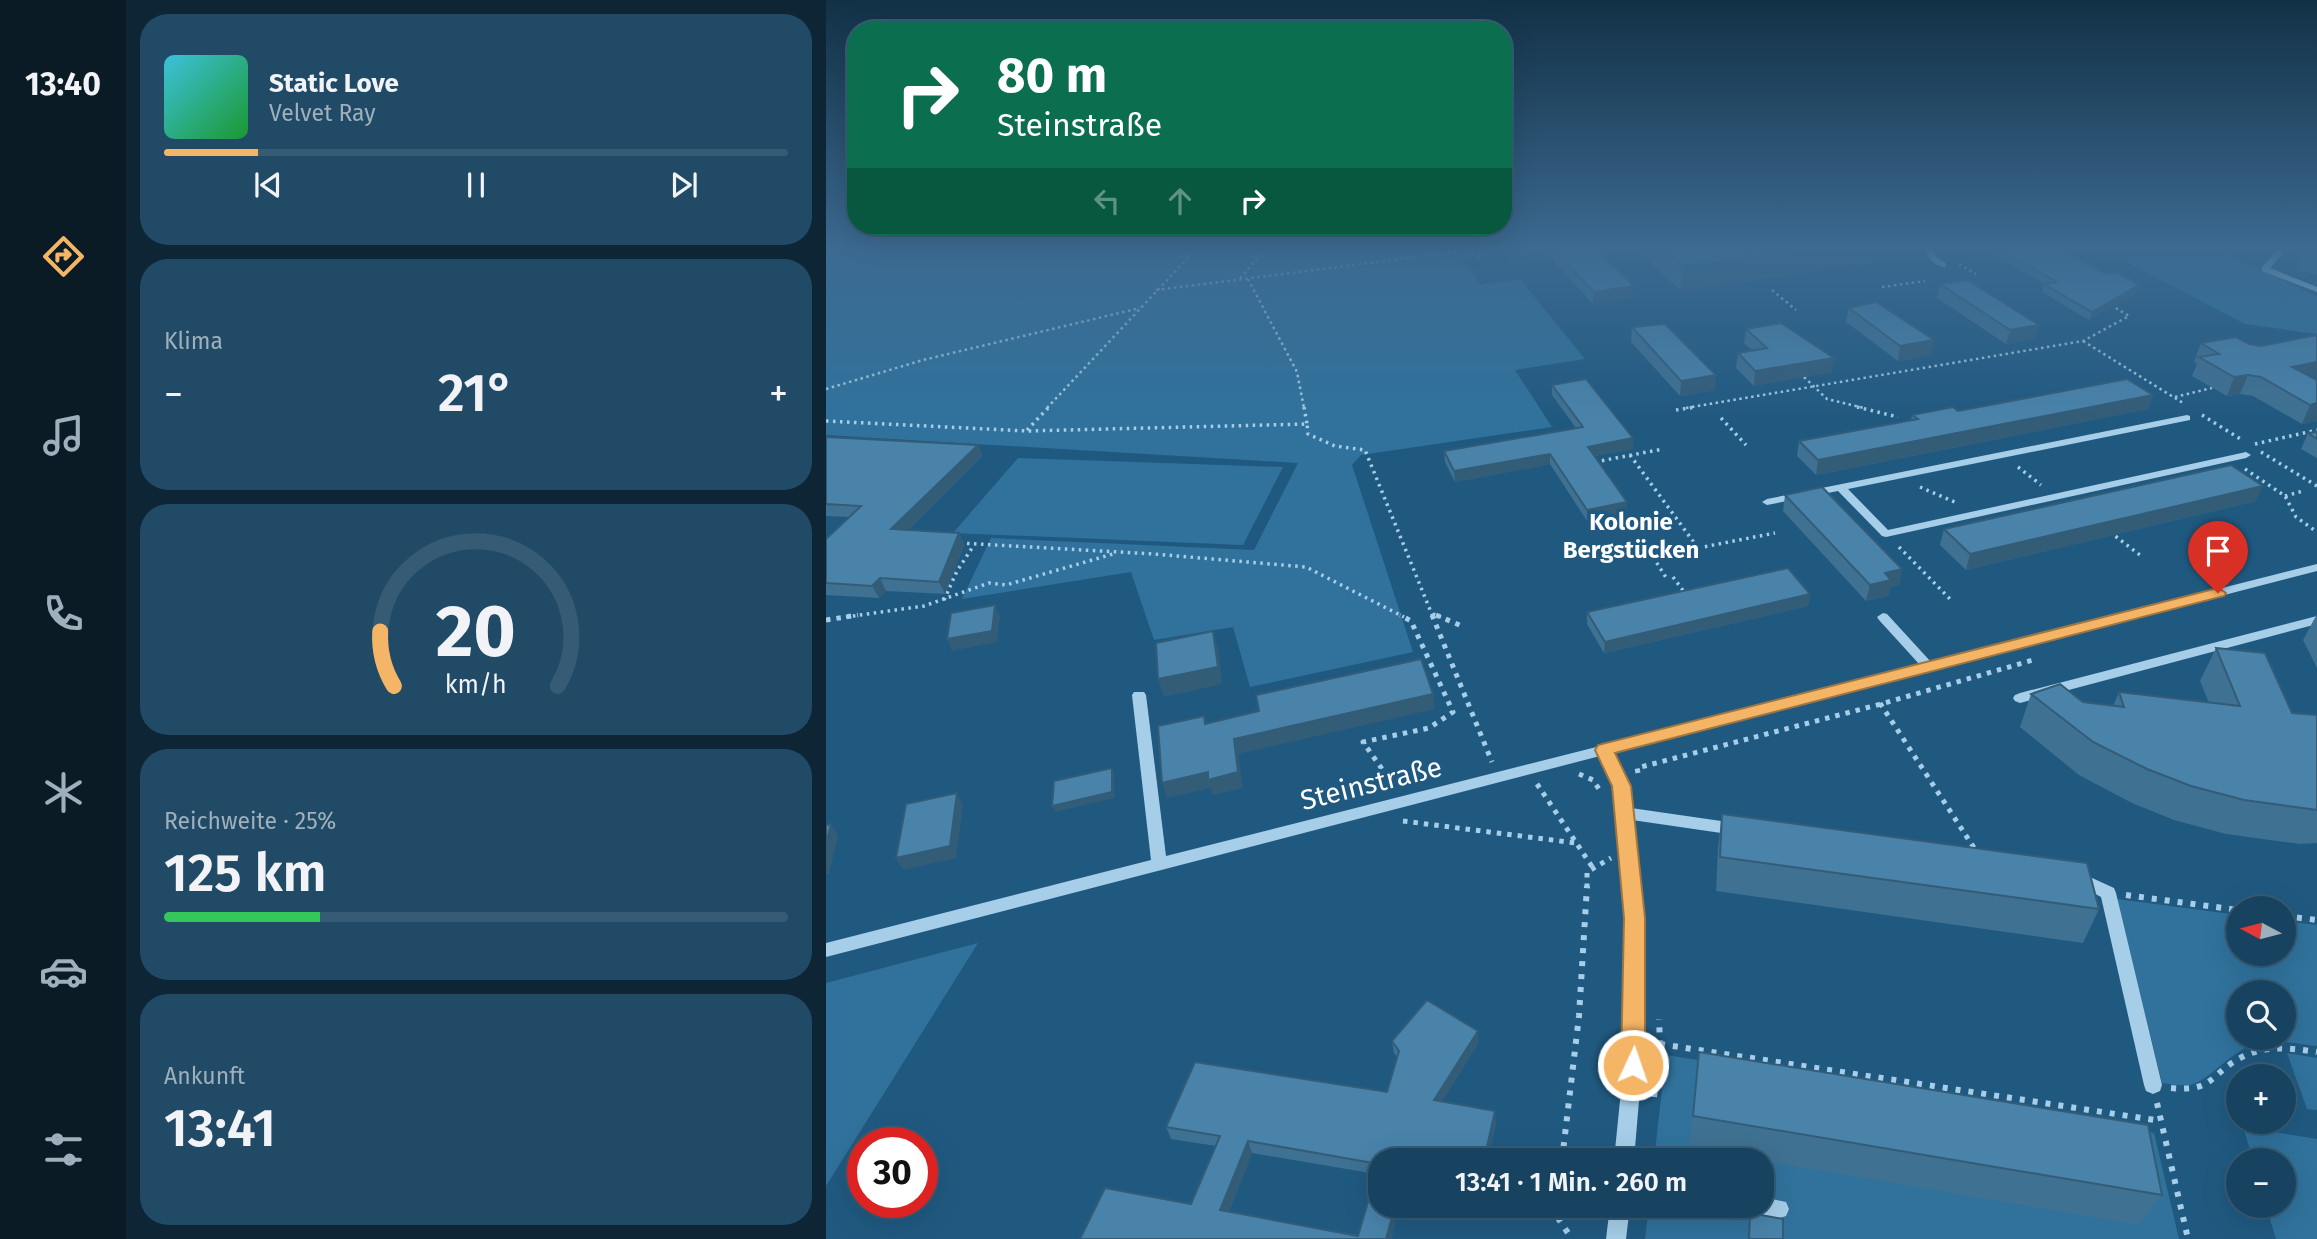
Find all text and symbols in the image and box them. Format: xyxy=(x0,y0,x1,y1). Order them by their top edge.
text: 80 m xyxy=(997,46,1107,105)
icon: right xyxy=(882,49,973,140)
text: 13:40 xyxy=(25,65,101,103)
text: Static Love xyxy=(269,68,399,99)
text: Velvet Ray xyxy=(269,99,376,127)
text: Steinstraße xyxy=(997,106,1162,144)
icon: previous xyxy=(249,166,287,204)
icon: pause xyxy=(457,166,495,204)
icon: next xyxy=(665,166,703,204)
icon: left xyxy=(1088,182,1126,220)
icon: ahead xyxy=(1161,182,1199,220)
icon: right xyxy=(1234,182,1272,220)
icon: directions xyxy=(39,232,88,281)
text: Klima xyxy=(164,327,223,355)
text: 21° xyxy=(438,362,514,425)
text: − xyxy=(164,371,183,417)
text: + xyxy=(769,371,788,417)
icon: music xyxy=(39,411,88,460)
district label: Kolonie Bergstücken xyxy=(1563,508,1699,564)
pin xyxy=(2188,521,2248,593)
icon: arrive xyxy=(2199,532,2237,570)
text: 20 xyxy=(436,588,516,675)
icon: phone xyxy=(39,589,88,638)
text: km/h xyxy=(445,669,507,699)
street label: Steinstraße xyxy=(1297,750,1445,817)
icon: climate xyxy=(39,768,88,817)
text: Reichweite · 25% xyxy=(164,807,336,835)
text: 125 km xyxy=(164,842,327,905)
north arrow xyxy=(2226,896,2296,966)
map controls xyxy=(2226,896,2296,1218)
icon: car xyxy=(39,947,88,996)
button: search xyxy=(2226,980,2296,1050)
position arrow xyxy=(1596,1028,1670,1102)
text: Ankunft xyxy=(164,1062,245,1090)
button: + xyxy=(2226,1064,2296,1134)
text: 13:41 xyxy=(164,1097,276,1160)
icon: filters xyxy=(39,1125,88,1174)
speed limit sign: 30 xyxy=(847,1127,938,1218)
button: − xyxy=(2226,1148,2296,1218)
text: 13:41 · 1 Min. · 260 m xyxy=(1455,1167,1687,1198)

